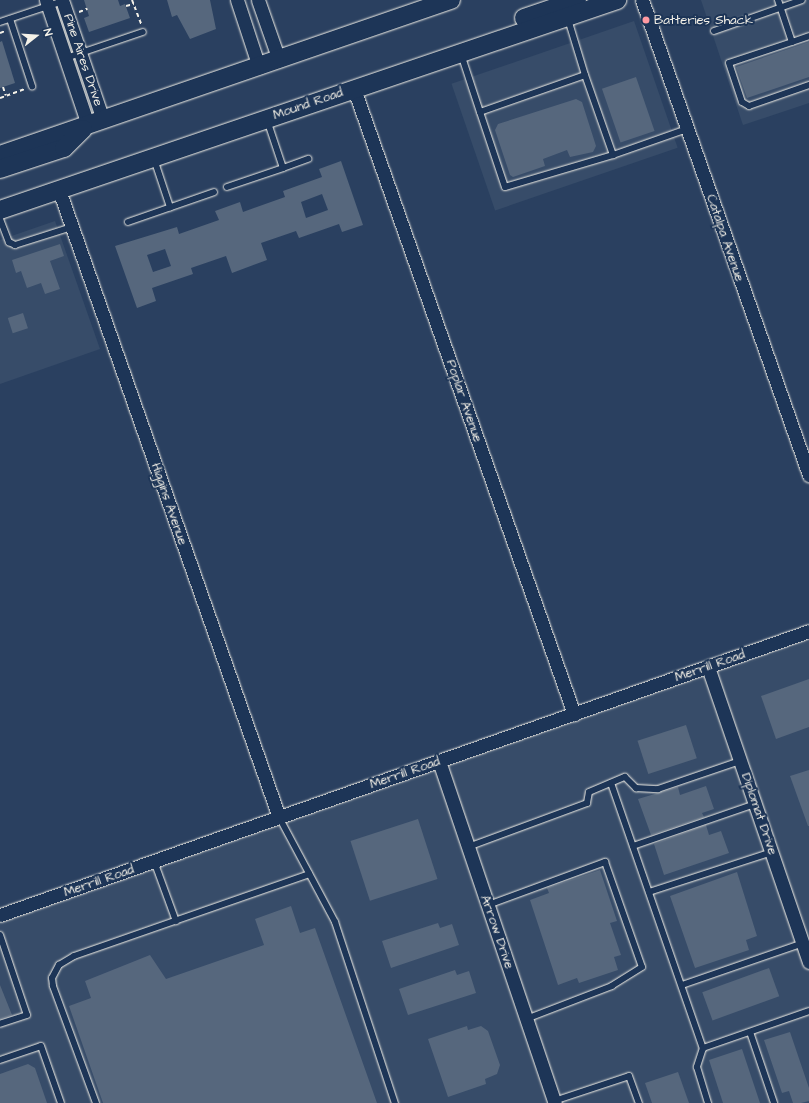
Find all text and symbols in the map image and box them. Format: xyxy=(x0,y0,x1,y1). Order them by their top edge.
street label: Pine Aires Drive xyxy=(60,12,106,108)
place label: Batteries Shack xyxy=(654,12,753,28)
marker: Batteries Shack xyxy=(641,15,651,25)
north arrow xyxy=(16,16,56,56)
text: N xyxy=(40,27,56,38)
street label: Mound Road xyxy=(271,85,345,123)
street label: Catalpa Avenue xyxy=(703,192,747,284)
street label: Poplar Avenue xyxy=(443,358,485,444)
street label: Higgins Avenue xyxy=(148,461,190,547)
street label: Merrill Road xyxy=(673,647,747,685)
street label: Merrill Road xyxy=(368,754,442,792)
street label: Diplomat Drive xyxy=(738,771,780,857)
street label: Merrill Road xyxy=(62,862,136,900)
street label: Arrow Drive xyxy=(477,893,517,971)

